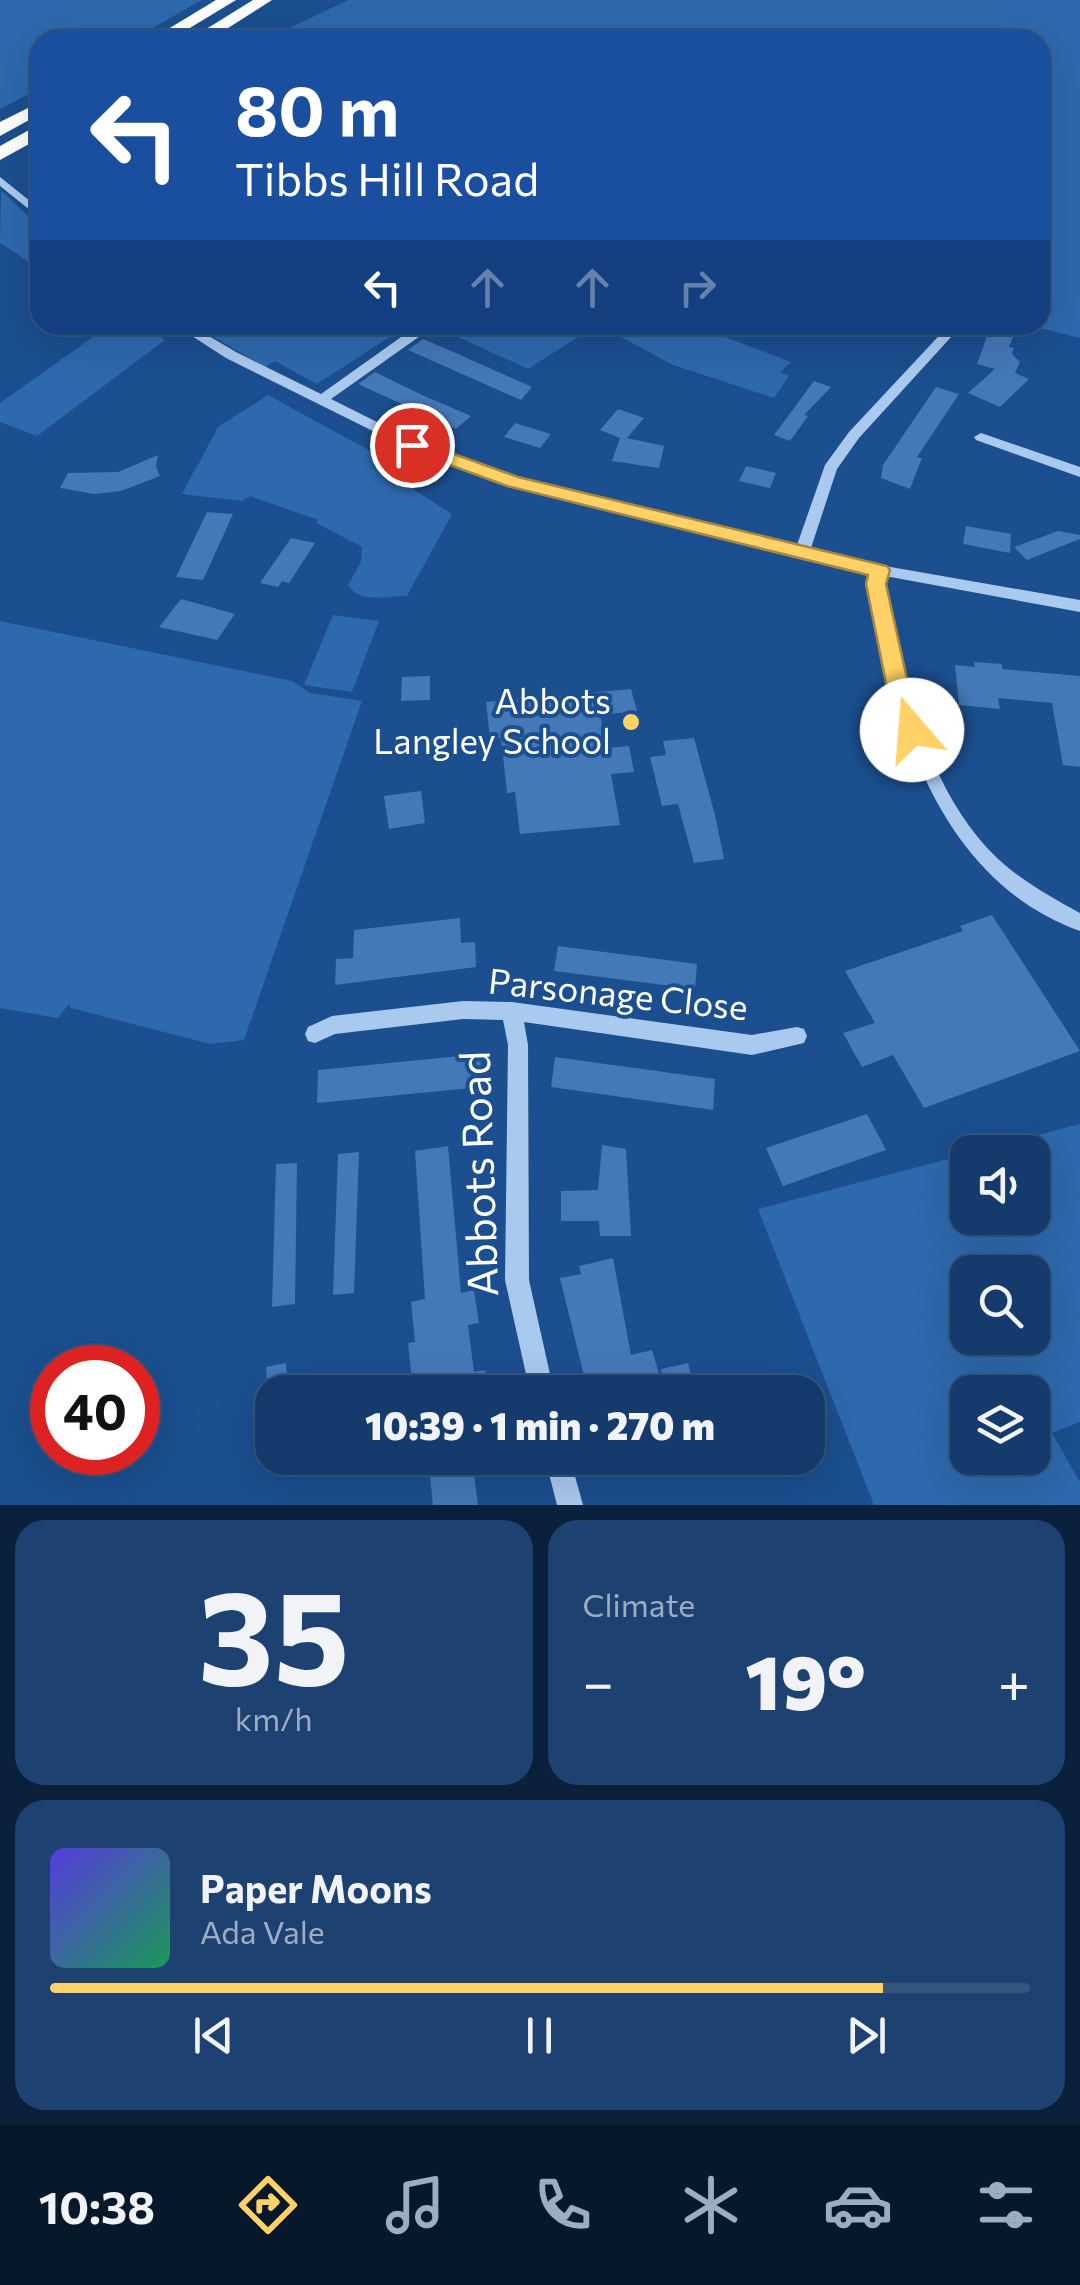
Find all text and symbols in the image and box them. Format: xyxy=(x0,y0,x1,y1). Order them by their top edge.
text: 80 m xyxy=(235,65,399,150)
icon: left xyxy=(70,70,200,200)
text: Tibbs Hill Road xyxy=(235,150,539,205)
icon: left xyxy=(355,260,410,315)
icon: ahead xyxy=(460,260,515,315)
icon: ahead xyxy=(565,260,620,315)
icon: right xyxy=(670,260,725,315)
pin xyxy=(370,403,455,488)
icon: arrive xyxy=(385,418,440,473)
place label: Abbots Langley School xyxy=(373,678,611,761)
position arrow xyxy=(860,678,964,782)
marker: Abbots Langley School xyxy=(620,711,642,733)
street label: Parsonage Close xyxy=(487,958,750,1028)
street label: Abbots Road xyxy=(447,1050,507,1298)
map controls xyxy=(950,1135,1050,1475)
button: sound xyxy=(950,1135,1050,1235)
button: search xyxy=(950,1255,1050,1355)
speed limit sign: 40 xyxy=(30,1345,160,1475)
button: layers xyxy=(950,1375,1050,1475)
text: 10:39 · 1 min · 270 m xyxy=(365,1401,715,1448)
text: 35 xyxy=(198,1553,350,1712)
text: Climate xyxy=(583,1584,695,1624)
text: 19° xyxy=(745,1634,866,1725)
text: − xyxy=(583,1647,614,1714)
text: + xyxy=(998,1647,1030,1714)
text: km/h xyxy=(235,1698,313,1738)
text: Paper Moons xyxy=(200,1864,432,1911)
text: Ada Vale xyxy=(200,1911,325,1951)
icon: previous xyxy=(186,2008,241,2063)
icon: pause xyxy=(512,2008,567,2063)
icon: next xyxy=(839,2008,894,2063)
icon: directions xyxy=(233,2170,303,2240)
icon: music xyxy=(380,2170,450,2240)
icon: phone xyxy=(528,2170,598,2240)
icon: climate xyxy=(676,2170,746,2240)
icon: car xyxy=(823,2170,893,2240)
icon: filters xyxy=(971,2170,1041,2240)
text: 10:38 xyxy=(39,2178,155,2233)

